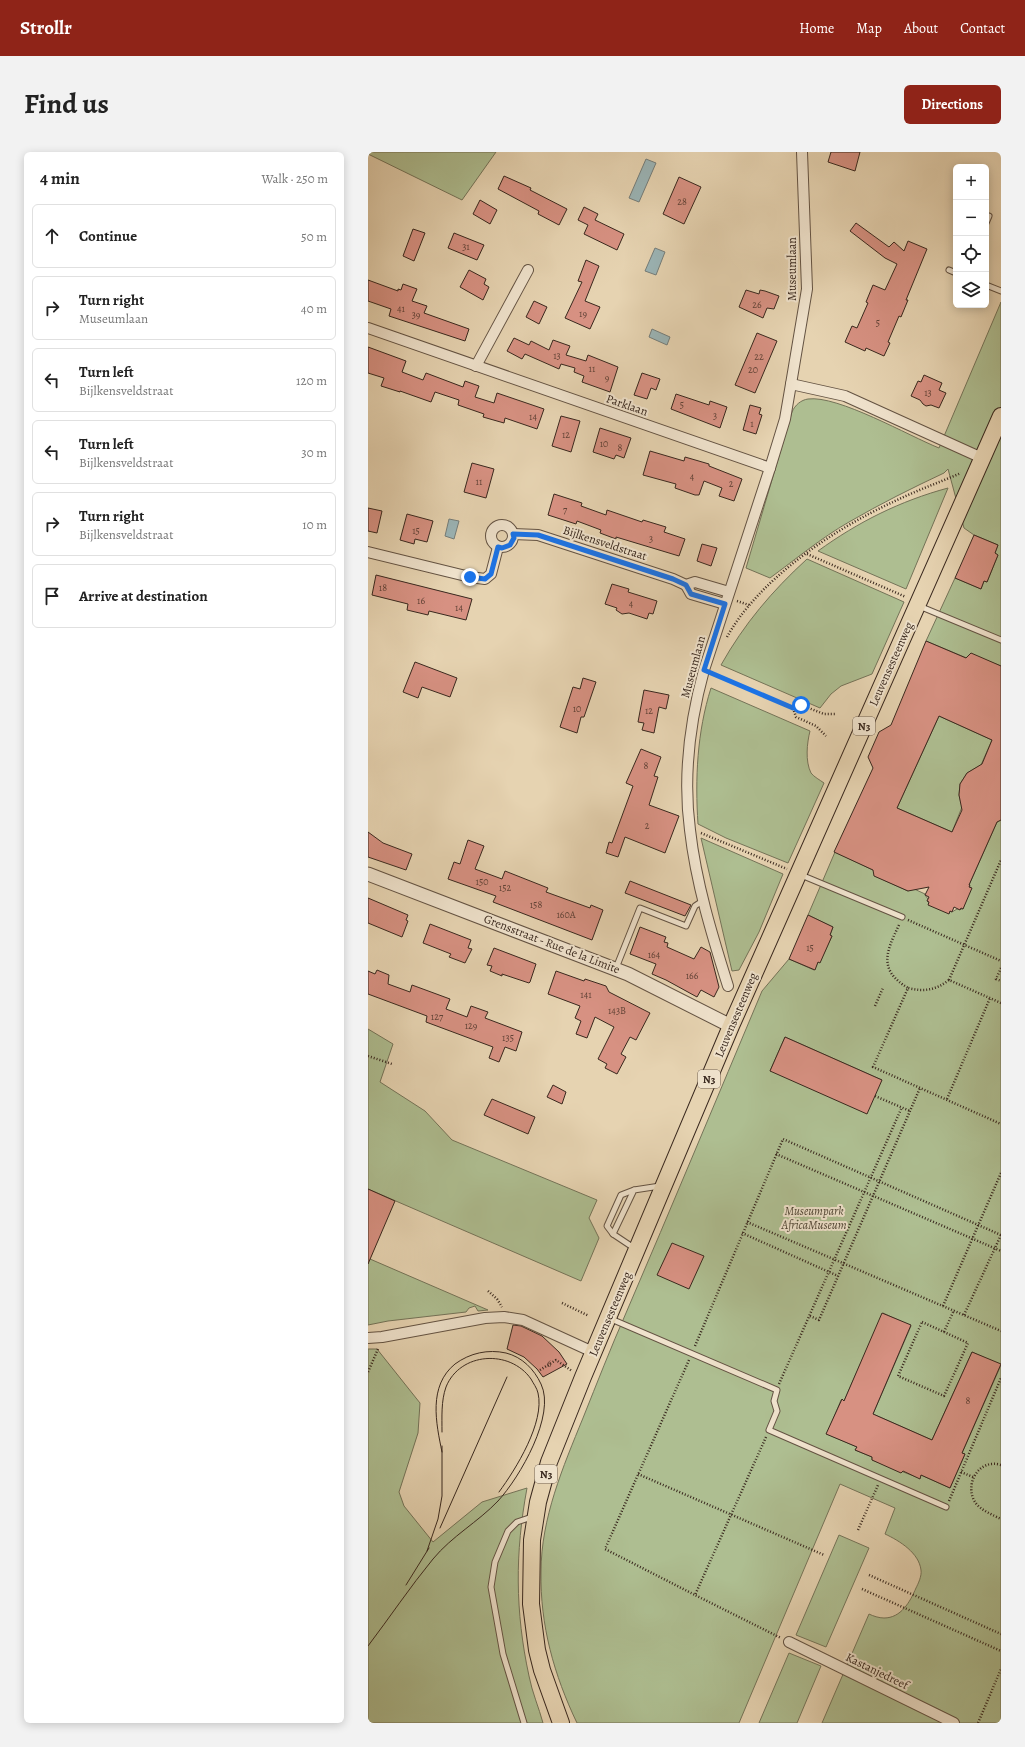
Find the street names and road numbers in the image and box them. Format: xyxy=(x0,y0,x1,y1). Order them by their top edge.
street label: Museumlaan xyxy=(784,237,800,301)
street label: Parklaan xyxy=(604,390,650,420)
street label: Bijlkensveldstraat xyxy=(561,522,649,564)
street label: Leuvensesteenweg xyxy=(865,619,917,709)
street label: Museumlaan xyxy=(677,634,709,700)
road number: N3 xyxy=(853,717,875,735)
street label: Grensstraat - Rue de la Limite xyxy=(482,911,622,977)
street label: Leuvensesteenweg xyxy=(711,970,761,1060)
road number: N3 xyxy=(698,1070,720,1088)
street label: Leuvensesteenweg xyxy=(585,1269,635,1359)
road number: N3 xyxy=(535,1465,557,1483)
street label: Kastanjedreef xyxy=(843,1649,913,1694)

